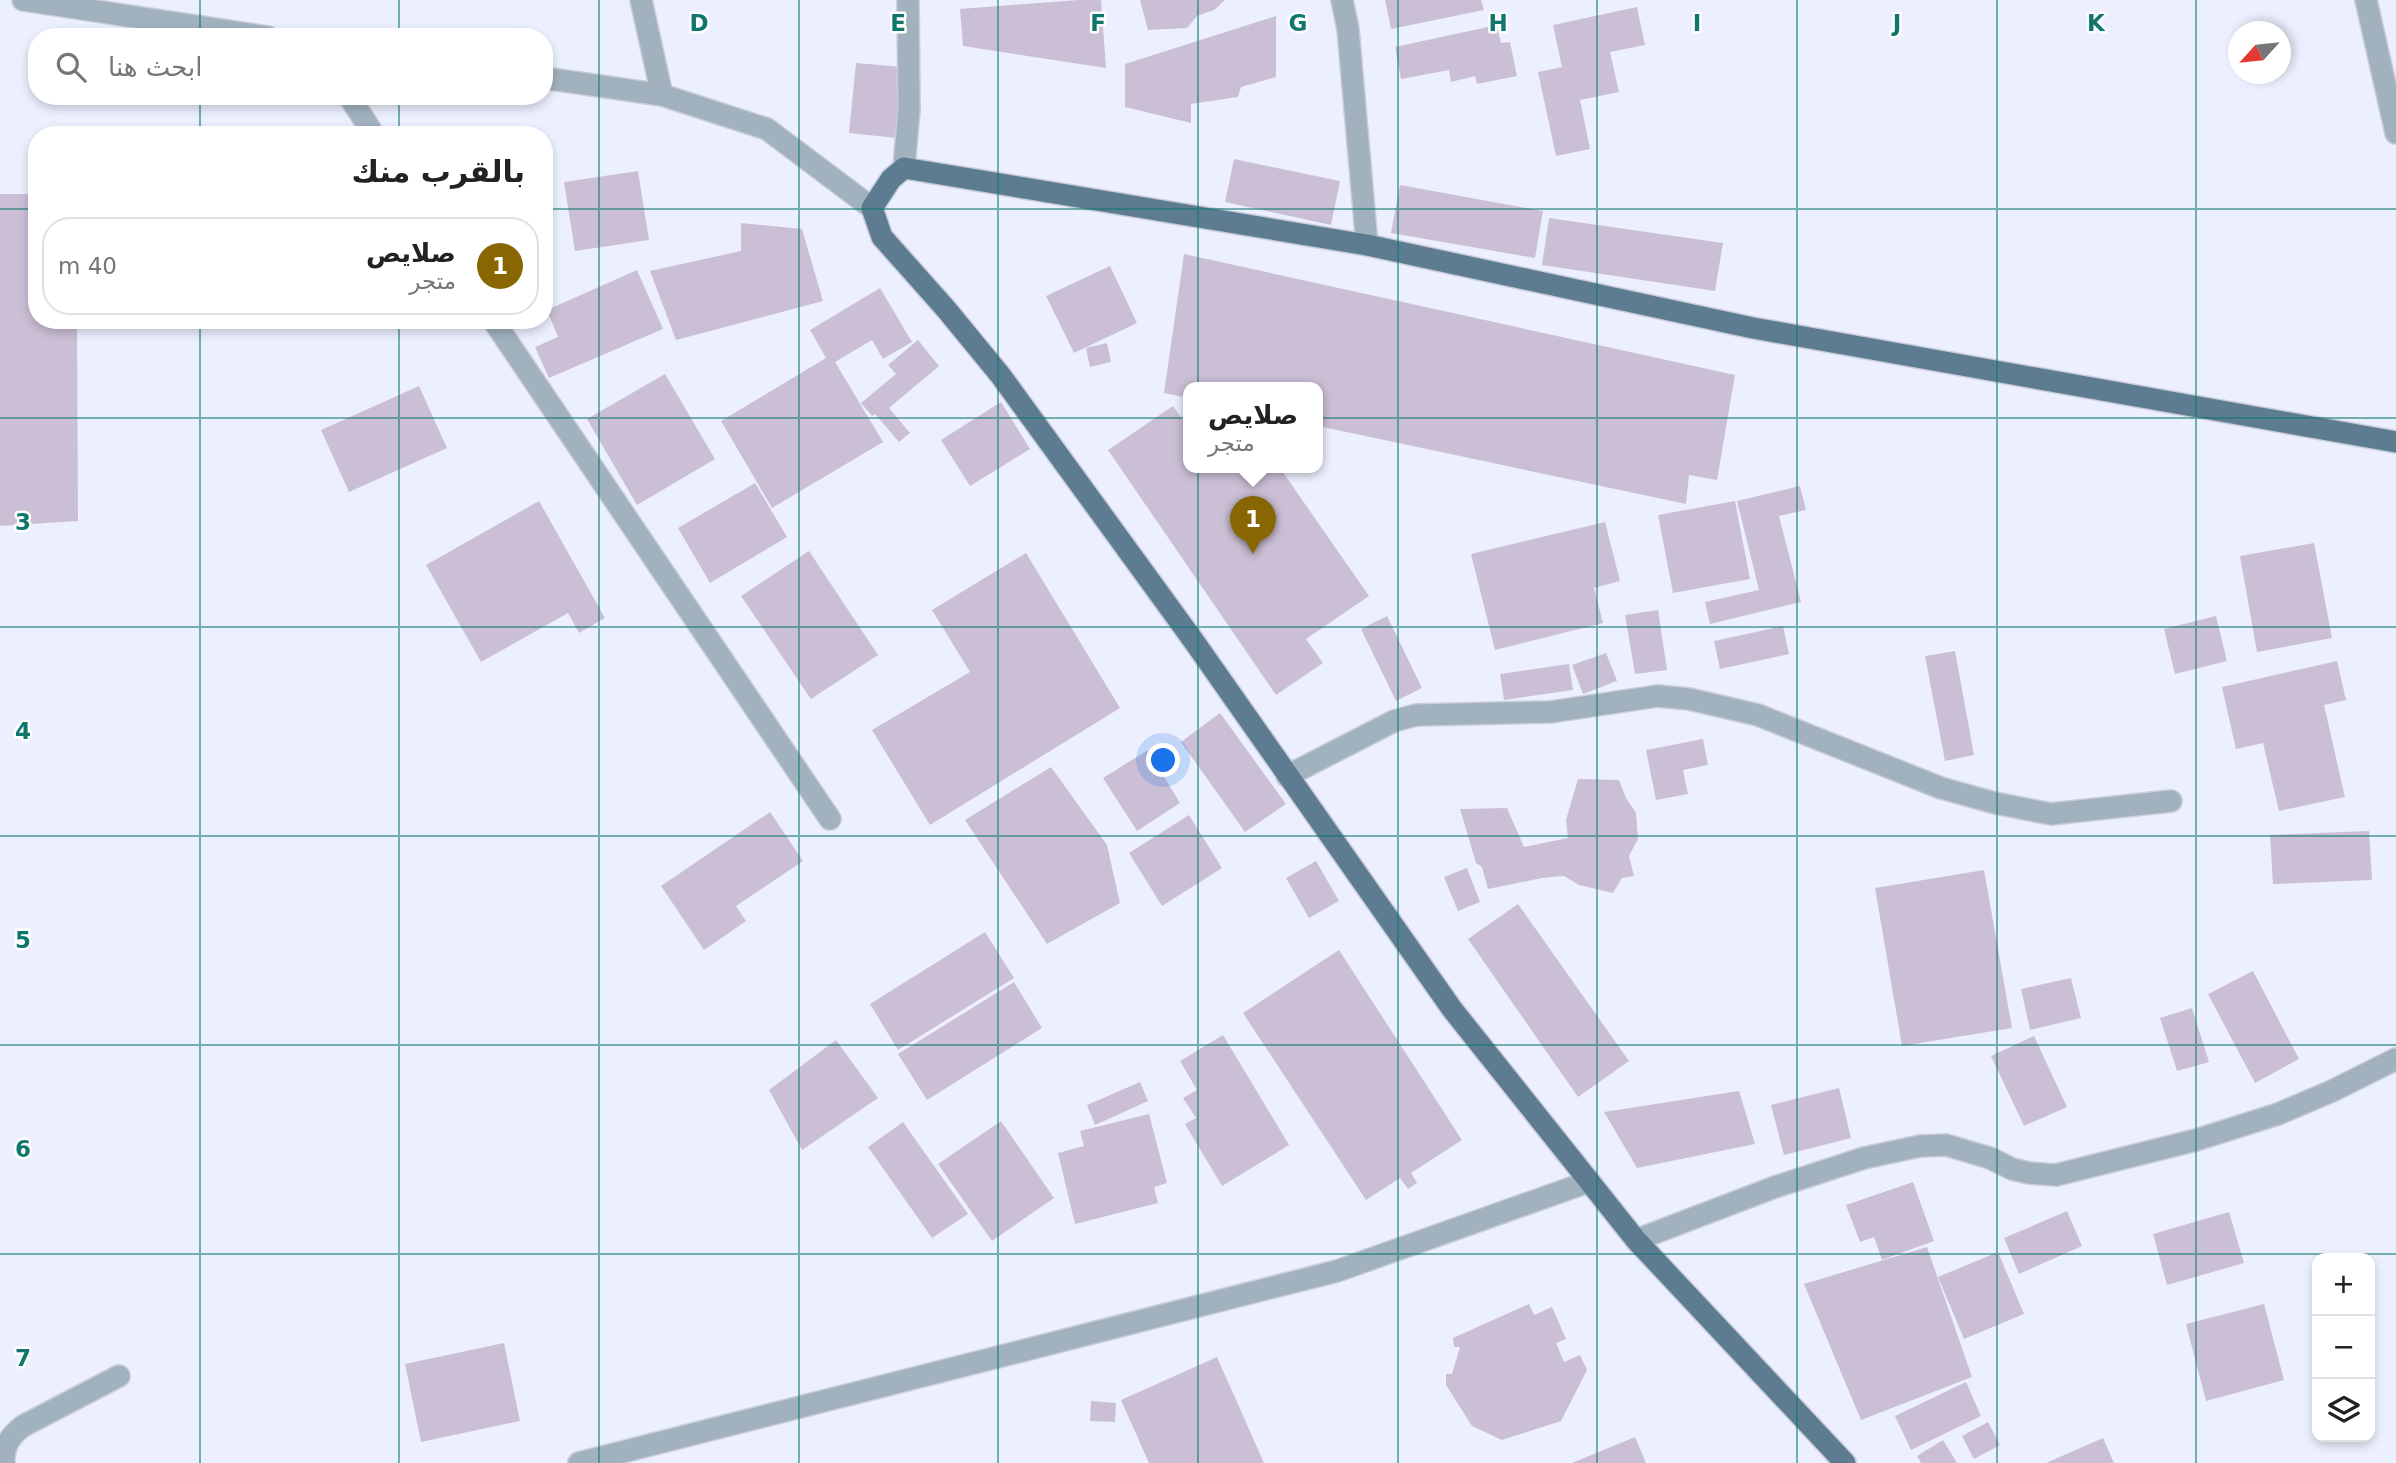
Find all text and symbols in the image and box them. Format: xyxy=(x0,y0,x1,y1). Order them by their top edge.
text: D xyxy=(689,10,709,36)
text: E xyxy=(890,10,906,36)
text: F xyxy=(1090,10,1106,36)
text: G xyxy=(1289,10,1307,36)
text: H xyxy=(1488,10,1508,36)
text: I xyxy=(1693,10,1701,36)
text: J xyxy=(1891,10,1901,36)
text: K xyxy=(2087,10,2106,36)
north arrow xyxy=(2228,21,2291,84)
search box xyxy=(28,28,553,105)
icon: search xyxy=(52,48,90,86)
text: ابحث هنا xyxy=(108,52,203,82)
text: بالقرب منك xyxy=(352,154,525,189)
text: صلايص xyxy=(366,238,456,268)
text: 40 m xyxy=(58,253,117,279)
text: 1 xyxy=(492,253,508,279)
text: متجر xyxy=(409,268,456,294)
popup xyxy=(1183,382,1323,473)
text: صلايص xyxy=(1208,400,1298,430)
text: متجر xyxy=(1208,430,1255,456)
pin: 1 xyxy=(1230,496,1276,554)
text: 3 xyxy=(15,509,31,535)
text: 4 xyxy=(15,718,31,744)
your location xyxy=(1146,743,1180,777)
text: 5 xyxy=(15,927,31,953)
text: 6 xyxy=(15,1136,31,1162)
map controls xyxy=(2312,1253,2375,1442)
button: + xyxy=(2312,1253,2375,1316)
button: − xyxy=(2312,1316,2375,1379)
text: 7 xyxy=(15,1345,31,1371)
button: layers xyxy=(2312,1379,2375,1442)

